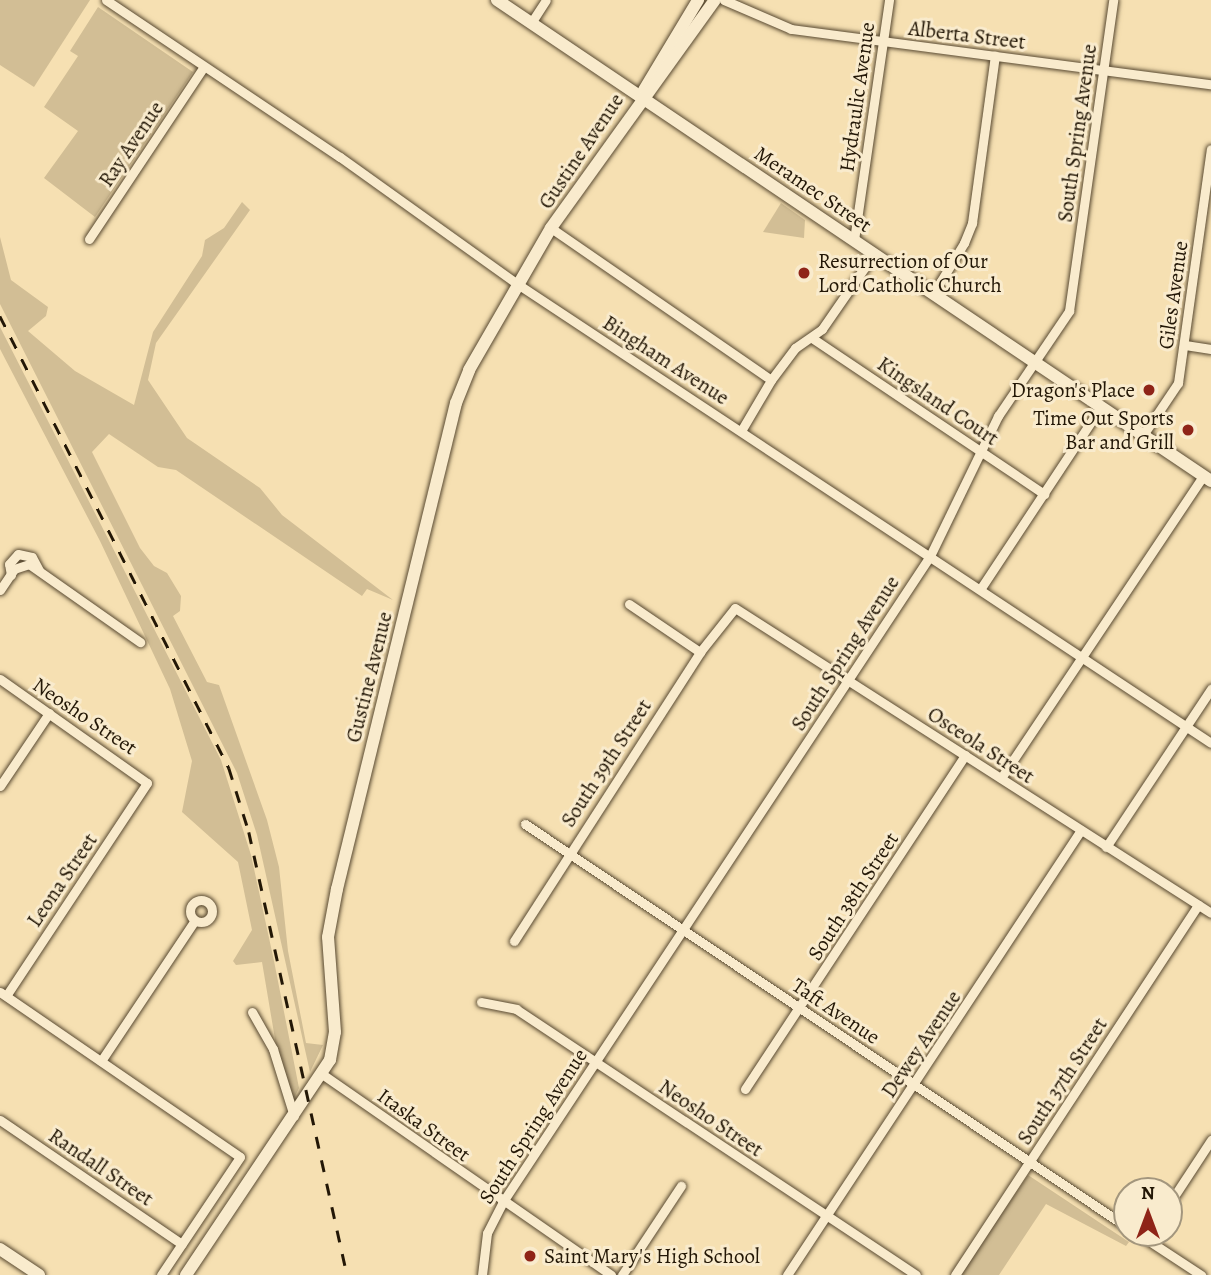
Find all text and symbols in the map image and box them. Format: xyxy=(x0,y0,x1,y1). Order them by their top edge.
street label: Alberta Street xyxy=(907,15,1027,55)
street label: Hydraulic Avenue xyxy=(834,20,880,174)
street label: South Spring Avenue xyxy=(1052,42,1102,224)
street label: Gustine Avenue xyxy=(533,88,629,214)
street label: Ray Avenue xyxy=(93,96,169,192)
street label: Meramec Street xyxy=(750,141,876,237)
street label: Giles Avenue xyxy=(1153,239,1193,351)
place label: Resurrection of Our Lord Catholic Church xyxy=(818,248,1002,298)
marker: Resurrection of Our Lord Catholic Church xyxy=(796,265,812,281)
street label: Bingham Avenue xyxy=(598,310,734,410)
street label: Kingsland Court xyxy=(873,351,1003,451)
place label: Dragon's Place xyxy=(1011,377,1135,403)
marker: Dragon's Place xyxy=(1141,382,1157,398)
place label: Time Out Sports Bar and Grill xyxy=(1033,405,1174,455)
marker: Time Out Sports Bar and Grill xyxy=(1180,422,1196,438)
street label: South Spring Avenue xyxy=(785,571,905,735)
street label: Gustine Avenue xyxy=(341,609,397,745)
street label: Neosho Street xyxy=(28,672,142,760)
street label: South 39th Street xyxy=(555,694,657,832)
street label: Osceola Street xyxy=(923,701,1039,789)
street label: South 38th Street xyxy=(802,827,904,965)
street label: Leona Street xyxy=(21,828,103,932)
street label: Taft Avenue xyxy=(787,972,885,1050)
street label: Dewey Avenue xyxy=(876,986,966,1102)
street label: South 37th Street xyxy=(1012,1013,1112,1149)
street label: South Spring Avenue xyxy=(473,1044,593,1208)
street label: Neosho Street xyxy=(654,1074,768,1162)
street label: Itaska Street xyxy=(373,1083,475,1167)
street label: Randall Street xyxy=(44,1123,158,1211)
north arrow xyxy=(1113,1177,1183,1247)
text: N xyxy=(1141,1180,1155,1206)
place label: Saint Mary's High School xyxy=(544,1243,760,1269)
marker: Saint Mary's High School xyxy=(522,1248,538,1264)

